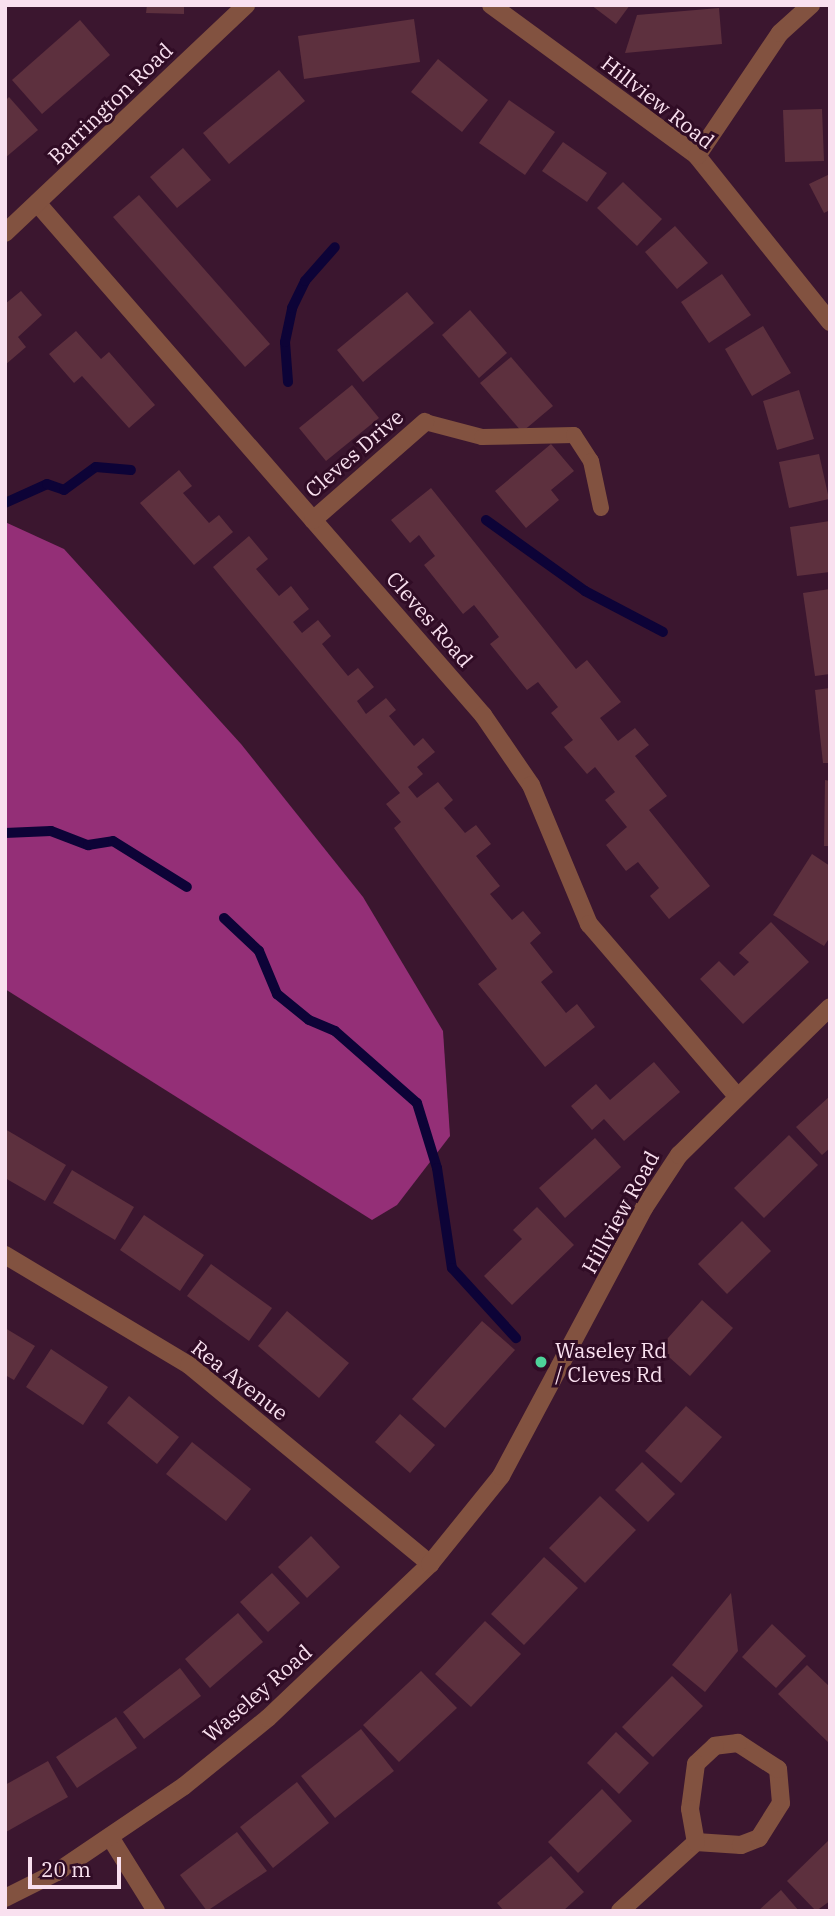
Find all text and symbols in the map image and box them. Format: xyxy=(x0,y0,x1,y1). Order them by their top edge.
street label: Barrington Road xyxy=(43,37,177,169)
street label: Hillview Road xyxy=(597,50,719,154)
street label: Cleves Drive xyxy=(300,404,408,502)
street label: Cleves Road xyxy=(382,566,478,672)
street label: Hillview Road xyxy=(576,1146,664,1278)
street label: Rea Avenue xyxy=(187,1335,293,1425)
place label: Waseley Rd / Cleves Rd xyxy=(555,1337,667,1387)
marker: Waseley Rd / Cleves Rd xyxy=(533,1354,549,1370)
street label: Waseley Road xyxy=(198,1639,316,1747)
scale bar xyxy=(32,1842,124,1886)
text: 20 m xyxy=(41,1855,91,1883)

